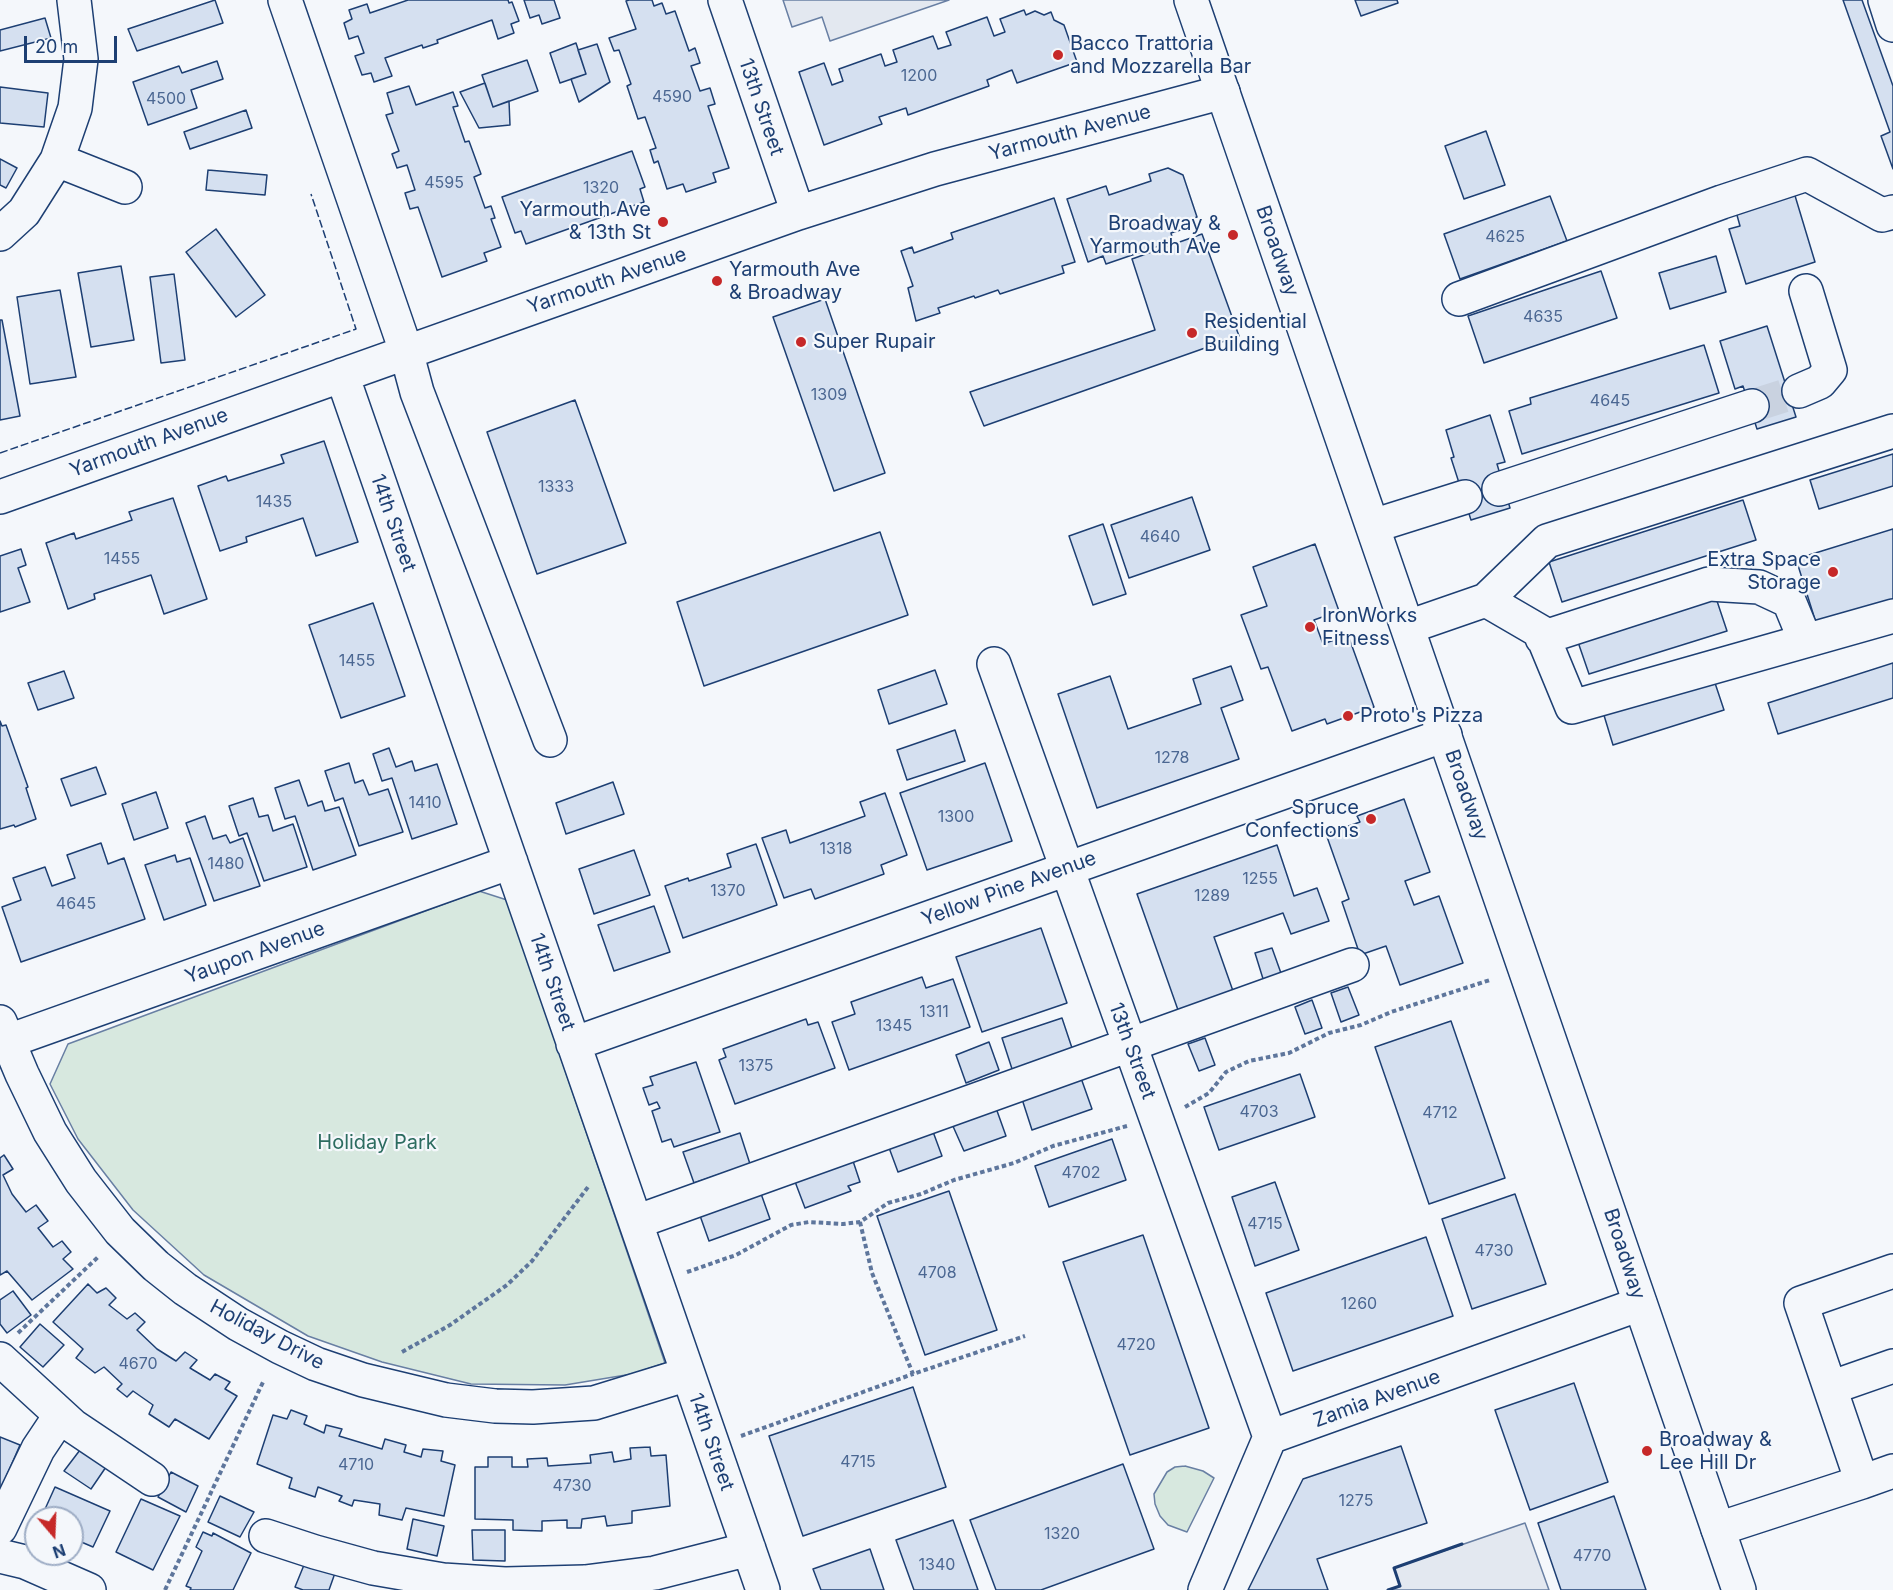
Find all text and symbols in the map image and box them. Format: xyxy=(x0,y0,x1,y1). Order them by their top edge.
scale bar xyxy=(27,24,120,62)
place label: Bacco Trattoria and Mozzarella Bar xyxy=(1070,32,1251,79)
text: 20 m xyxy=(35,36,78,57)
marker: Bacco Trattoria and Mozzarella Bar xyxy=(1051,48,1065,62)
street label: 13th Street xyxy=(733,55,789,159)
house number: 1200 xyxy=(901,66,937,86)
house number: 4590 xyxy=(652,87,692,107)
house number: 4500 xyxy=(146,89,186,109)
street label: Yarmouth Avenue xyxy=(986,100,1154,166)
house number: 4595 xyxy=(424,173,464,193)
house number: 1320 xyxy=(583,178,619,198)
place label: Yarmouth Ave & 13th St xyxy=(519,198,651,245)
street label: Broadway xyxy=(1250,202,1304,300)
place label: Broadway & Yarmouth Ave xyxy=(1089,212,1221,259)
marker: Yarmouth Ave & 13th St xyxy=(656,215,670,229)
house number: 4625 xyxy=(1485,227,1525,247)
marker: Broadway & Yarmouth Ave xyxy=(1226,228,1240,242)
street label: Yarmouth Avenue xyxy=(524,242,690,320)
place label: Yarmouth Ave & Broadway xyxy=(729,258,861,305)
marker: Yarmouth Ave & Broadway xyxy=(710,274,724,288)
house number: 4635 xyxy=(1523,307,1563,327)
place label: Residential Building xyxy=(1204,310,1307,357)
marker: Residential Building xyxy=(1185,326,1199,340)
place label: Super Rupair xyxy=(813,330,935,354)
marker: Super Rupair xyxy=(794,335,808,349)
house number: 1309 xyxy=(811,385,847,405)
house number: 4645 xyxy=(1590,391,1630,411)
street label: Yarmouth Avenue xyxy=(67,403,231,483)
street label: 14th Street xyxy=(365,471,421,575)
house number: 1333 xyxy=(538,477,574,497)
house number: 1435 xyxy=(256,492,292,512)
house number: 4640 xyxy=(1140,527,1180,547)
place label: Extra Space Storage xyxy=(1707,548,1821,595)
house number: 1455 xyxy=(104,549,140,569)
marker: Extra Space Storage xyxy=(1826,565,1840,579)
place label: IronWorks Fitness xyxy=(1322,604,1417,651)
marker: IronWorks Fitness xyxy=(1303,620,1317,634)
house number: 1455 xyxy=(339,651,375,671)
place label: Proto's Pizza xyxy=(1360,704,1483,728)
marker: Proto's Pizza xyxy=(1341,709,1355,723)
street label: Broadway xyxy=(1439,746,1493,844)
house number: 1278 xyxy=(1155,748,1189,768)
house number: 1410 xyxy=(408,793,442,813)
place label: Spruce Confections xyxy=(1245,796,1359,843)
house number: 1300 xyxy=(938,807,974,827)
marker: Spruce Confections xyxy=(1364,812,1378,826)
house number: 1318 xyxy=(820,839,852,859)
street label: Yellow Pine Avenue xyxy=(918,846,1100,932)
house number: 1480 xyxy=(208,854,244,874)
house number: 1255 xyxy=(1242,869,1278,889)
house number: 1370 xyxy=(710,881,746,901)
house number: 1289 xyxy=(1194,886,1230,906)
house number: 4645 xyxy=(56,894,96,914)
street label: Yaupon Avenue xyxy=(182,917,328,989)
street label: 14th Street xyxy=(524,930,580,1034)
street label: 13th Street xyxy=(1103,999,1161,1103)
house number: 1311 xyxy=(919,1002,949,1022)
house number: 1345 xyxy=(876,1016,912,1036)
house number: 1375 xyxy=(738,1056,774,1076)
house number: 4703 xyxy=(1239,1102,1279,1122)
house number: 4712 xyxy=(1422,1103,1458,1123)
park label: Holiday Park xyxy=(317,1131,437,1155)
house number: 4702 xyxy=(1062,1163,1100,1183)
street label: Broadway xyxy=(1598,1205,1650,1303)
house number: 4715 xyxy=(1247,1214,1283,1234)
house number: 4730 xyxy=(1474,1241,1514,1261)
house number: 4708 xyxy=(917,1263,957,1283)
house number: 1260 xyxy=(1341,1294,1377,1314)
street label: Holiday Drive xyxy=(206,1295,328,1375)
house number: 4720 xyxy=(1116,1335,1156,1355)
house number: 4670 xyxy=(118,1354,158,1374)
street label: Zamia Avenue xyxy=(1310,1365,1444,1433)
street label: 14th Street xyxy=(683,1390,739,1494)
place label: Broadway & Lee Hill Dr xyxy=(1659,1428,1772,1475)
marker: Broadway & Lee Hill Dr xyxy=(1640,1444,1654,1458)
house number: 4715 xyxy=(840,1452,876,1472)
house number: 4710 xyxy=(338,1455,374,1475)
house number: 4730 xyxy=(552,1476,592,1496)
house number: 1275 xyxy=(1339,1491,1373,1511)
north arrow xyxy=(24,1506,84,1566)
house number: 1320 xyxy=(1044,1524,1080,1544)
text: N xyxy=(50,1540,68,1563)
house number: 4770 xyxy=(1573,1546,1611,1566)
house number: 1340 xyxy=(919,1555,955,1575)

